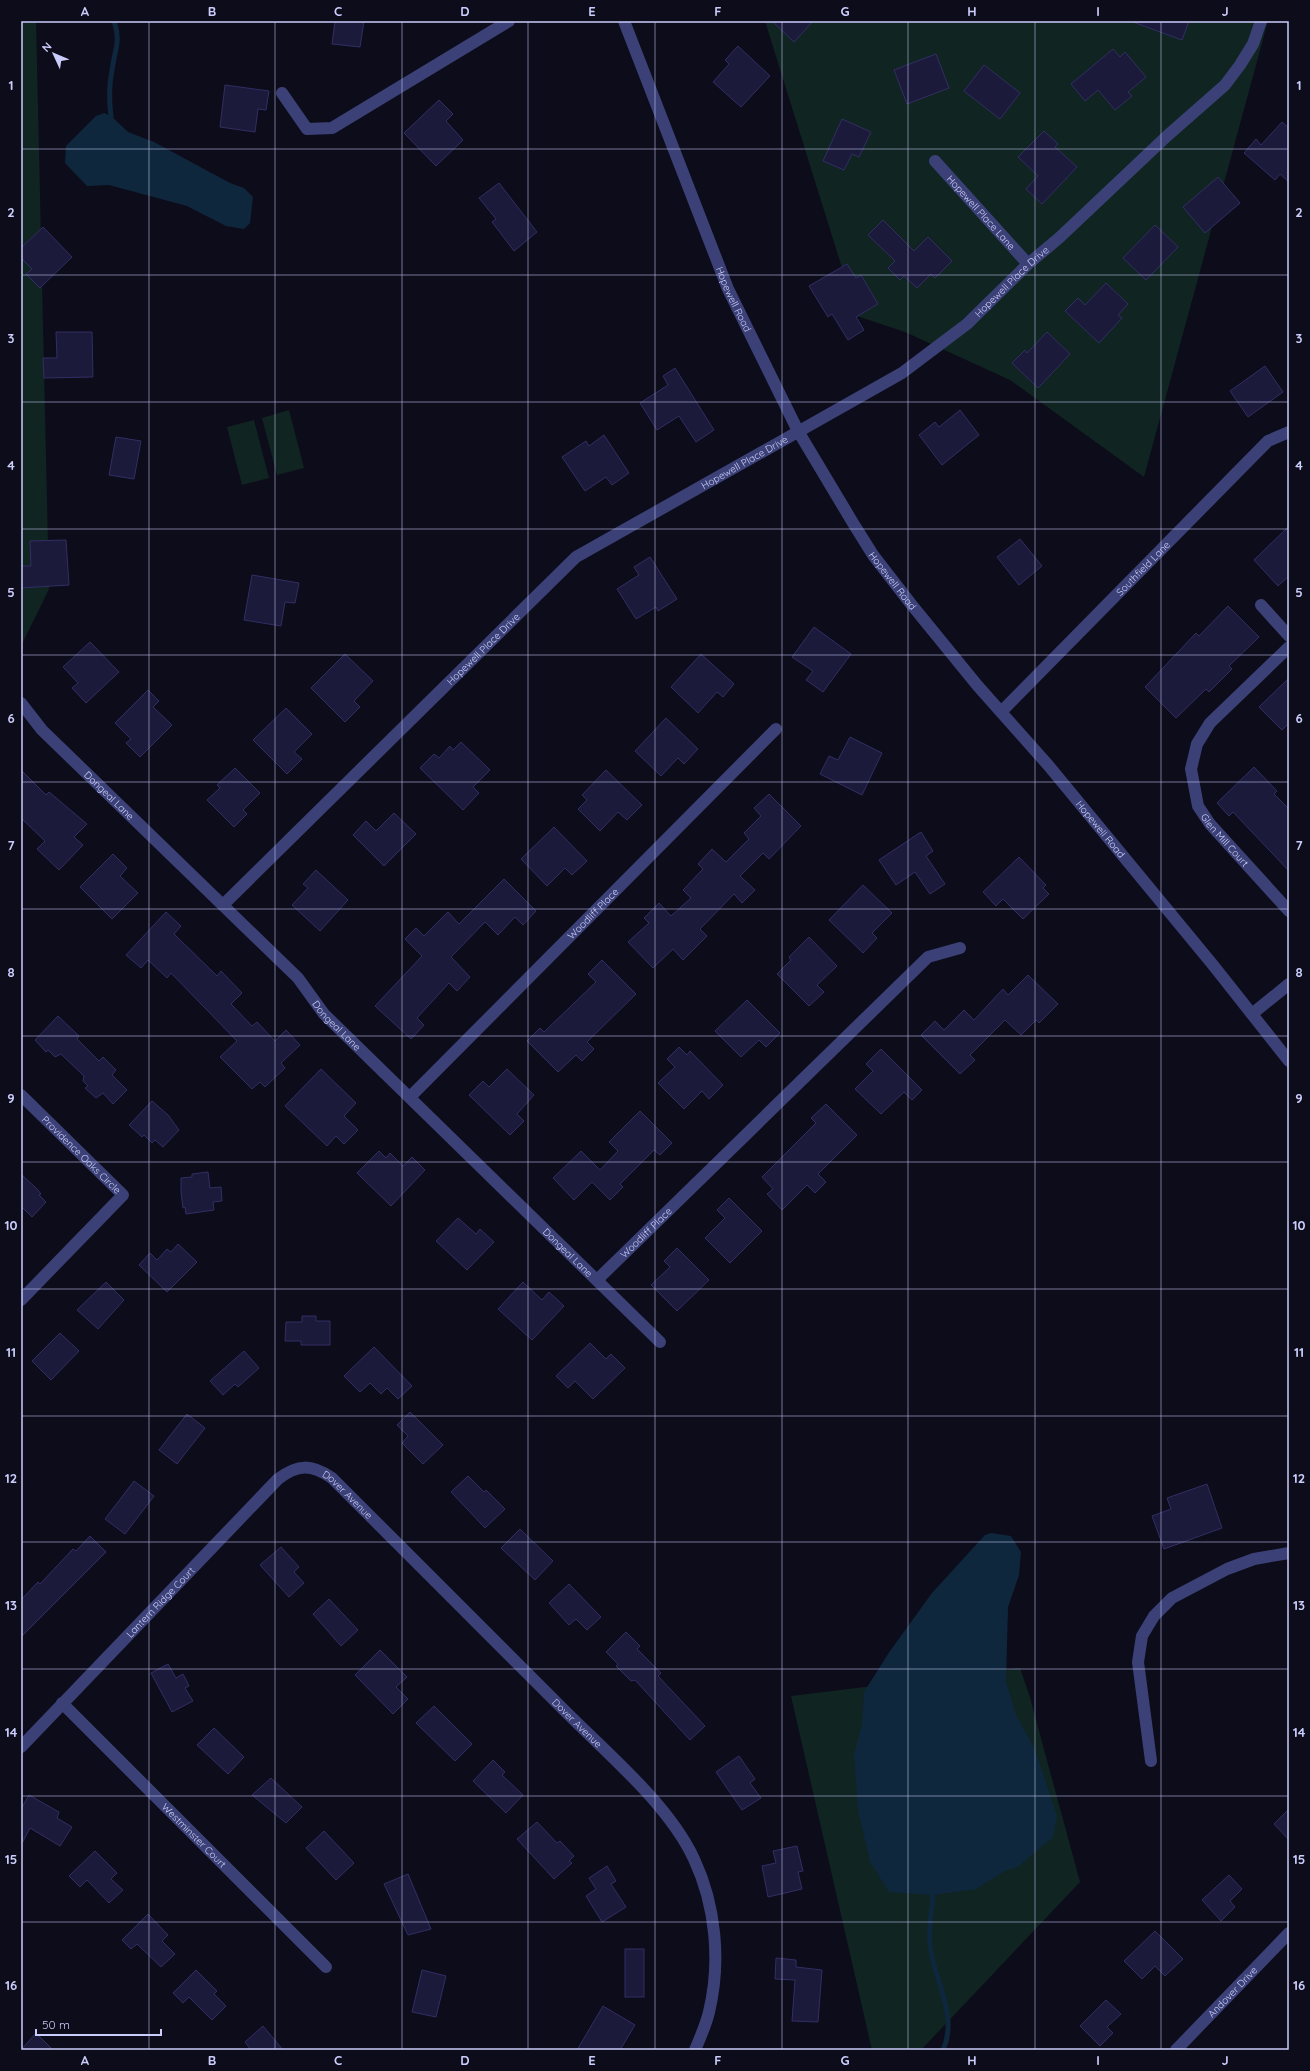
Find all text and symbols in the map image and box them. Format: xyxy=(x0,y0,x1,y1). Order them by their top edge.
text: A xyxy=(81,3,90,19)
text: B xyxy=(208,3,216,19)
text: C xyxy=(334,3,342,19)
text: D xyxy=(460,3,470,19)
text: E xyxy=(588,3,596,19)
text: F xyxy=(714,3,722,19)
text: G xyxy=(840,3,850,19)
text: H xyxy=(967,3,977,19)
text: I xyxy=(1096,3,1100,19)
text: J xyxy=(1221,3,1229,19)
north arrow xyxy=(34,34,74,74)
text: N xyxy=(39,39,55,55)
text: 1 xyxy=(8,77,14,93)
text: 1 xyxy=(1296,77,1302,93)
street label: Hopewell Place Lane xyxy=(944,172,1018,253)
text: 2 xyxy=(7,204,15,220)
text: 2 xyxy=(1295,204,1303,220)
street label: Hopewell Place Drive xyxy=(972,243,1052,320)
street label: Hopewell Road xyxy=(713,265,754,334)
text: 3 xyxy=(8,330,15,346)
text: 3 xyxy=(1296,330,1303,346)
street label: Hopewell Place Drive xyxy=(699,433,791,492)
text: 4 xyxy=(7,457,15,473)
text: 4 xyxy=(1295,457,1303,473)
street label: Southfield Lane xyxy=(1113,538,1173,599)
street label: Hopewell Road xyxy=(866,549,919,613)
text: 5 xyxy=(7,584,15,600)
text: 5 xyxy=(1295,584,1303,600)
street label: Hopewell Place Drive xyxy=(444,610,523,688)
text: 6 xyxy=(7,710,15,726)
text: 6 xyxy=(1295,710,1303,726)
street label: Dongeal Lane xyxy=(81,768,137,823)
street label: Hopewell Road xyxy=(1073,798,1128,860)
street label: Glen Mill Court xyxy=(1198,811,1252,870)
text: 7 xyxy=(7,837,15,853)
text: 7 xyxy=(1295,837,1303,853)
street label: Woodliff Place xyxy=(565,885,622,942)
text: 8 xyxy=(7,964,15,980)
text: 8 xyxy=(1295,964,1303,980)
street label: Dongeal Lane xyxy=(309,998,364,1054)
text: 9 xyxy=(7,1090,15,1106)
text: 9 xyxy=(1295,1090,1303,1106)
street label: Providence Oaks Circle xyxy=(39,1113,124,1197)
street label: Woodliff Place xyxy=(617,1204,675,1261)
text: 10 xyxy=(4,1217,18,1233)
text: 10 xyxy=(1292,1217,1306,1233)
street label: Dongeal Lane xyxy=(540,1225,596,1280)
text: 11 xyxy=(6,1344,16,1360)
text: 11 xyxy=(1294,1344,1304,1360)
street label: Dover Avenue xyxy=(320,1468,375,1522)
text: 12 xyxy=(5,1470,17,1486)
text: 12 xyxy=(1293,1470,1305,1486)
street label: Lantern Ridge Court xyxy=(123,1564,198,1640)
text: 13 xyxy=(5,1597,17,1613)
text: 13 xyxy=(1293,1597,1305,1613)
street label: Dover Avenue xyxy=(549,1696,605,1751)
text: 14 xyxy=(5,1724,18,1740)
text: 14 xyxy=(1293,1724,1306,1740)
street label: Westminster Court xyxy=(159,1801,229,1871)
text: 15 xyxy=(5,1851,17,1867)
text: 15 xyxy=(1293,1851,1305,1867)
street label: Andover Drive xyxy=(1205,1964,1260,2020)
text: 16 xyxy=(5,1977,17,1993)
text: 16 xyxy=(1293,1977,1305,1993)
scale bar xyxy=(36,2011,161,2037)
text: 50 m xyxy=(42,2017,70,2032)
text: A xyxy=(81,2052,90,2068)
text: B xyxy=(208,2052,216,2068)
text: C xyxy=(334,2052,342,2068)
text: D xyxy=(460,2052,470,2068)
text: E xyxy=(588,2052,596,2068)
text: F xyxy=(714,2052,722,2068)
text: G xyxy=(840,2052,850,2068)
text: H xyxy=(967,2052,977,2068)
text: I xyxy=(1096,2052,1100,2068)
text: J xyxy=(1221,2052,1229,2068)

